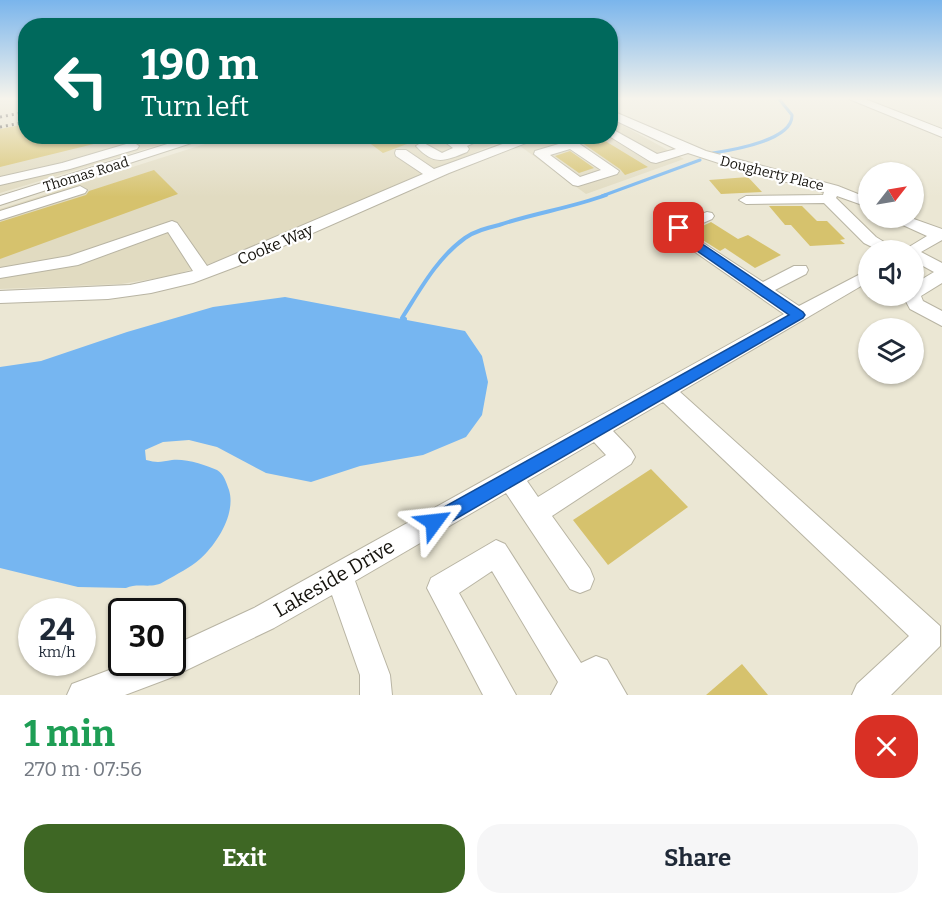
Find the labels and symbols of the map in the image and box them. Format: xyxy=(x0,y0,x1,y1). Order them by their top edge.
street label: Dougherty Place xyxy=(718,152,825,195)
street label: Thomas Road xyxy=(41,153,131,196)
north arrow xyxy=(858,162,924,228)
pin xyxy=(653,202,704,253)
street label: Cooke Way xyxy=(234,220,316,269)
position arrow xyxy=(402,490,466,554)
street label: Lakeside Drive xyxy=(270,534,398,622)
speed limit sign: 30 xyxy=(108,598,186,676)

